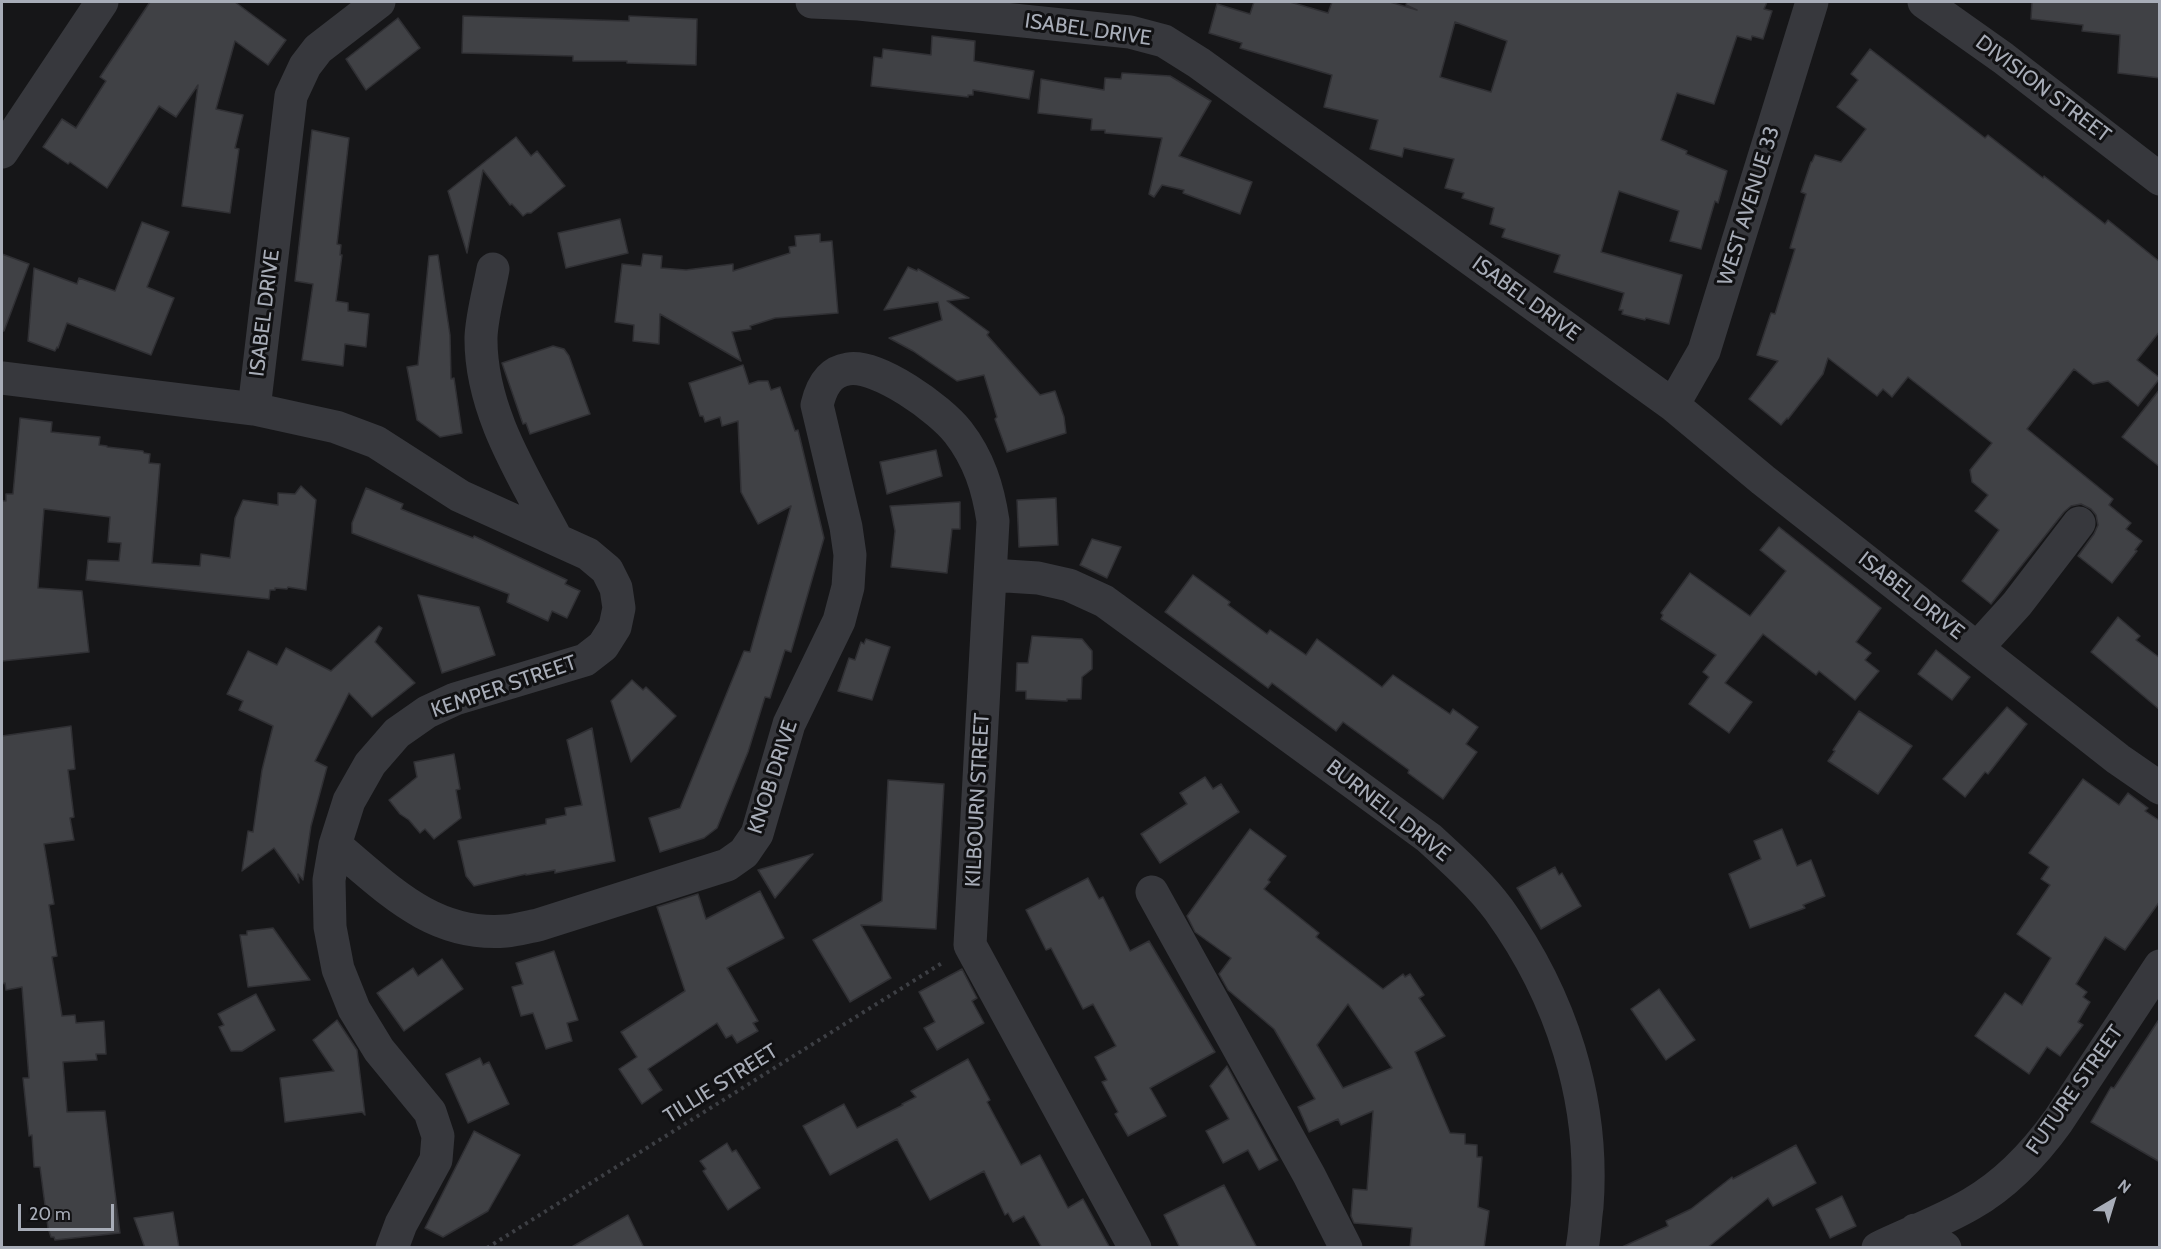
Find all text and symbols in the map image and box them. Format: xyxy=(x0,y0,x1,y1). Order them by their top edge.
street label: ISABEL DRIVE xyxy=(1023,9,1153,51)
street label: DIVISION STREET xyxy=(1970,30,2116,148)
street label: WEST AVENUE 33 xyxy=(1713,123,1785,289)
street label: ISABEL DRIVE xyxy=(245,248,285,378)
street label: ISABEL DRIVE xyxy=(1467,251,1585,347)
street label: ISABEL DRIVE xyxy=(1853,547,1969,645)
street label: KEMPER STREET xyxy=(428,650,580,724)
street label: KILBOURN STREET xyxy=(961,712,995,888)
street label: KNOB DRIVE xyxy=(743,717,803,837)
street label: BURNELL DRIVE xyxy=(1321,755,1455,867)
street label: FUTURE STREET xyxy=(2021,1020,2129,1160)
street label: TILLIE STREET xyxy=(659,1039,783,1129)
north arrow xyxy=(2083,1171,2143,1231)
text: N xyxy=(2114,1175,2135,1197)
scale bar xyxy=(21,1192,117,1230)
text: 20 m xyxy=(29,1203,71,1225)

